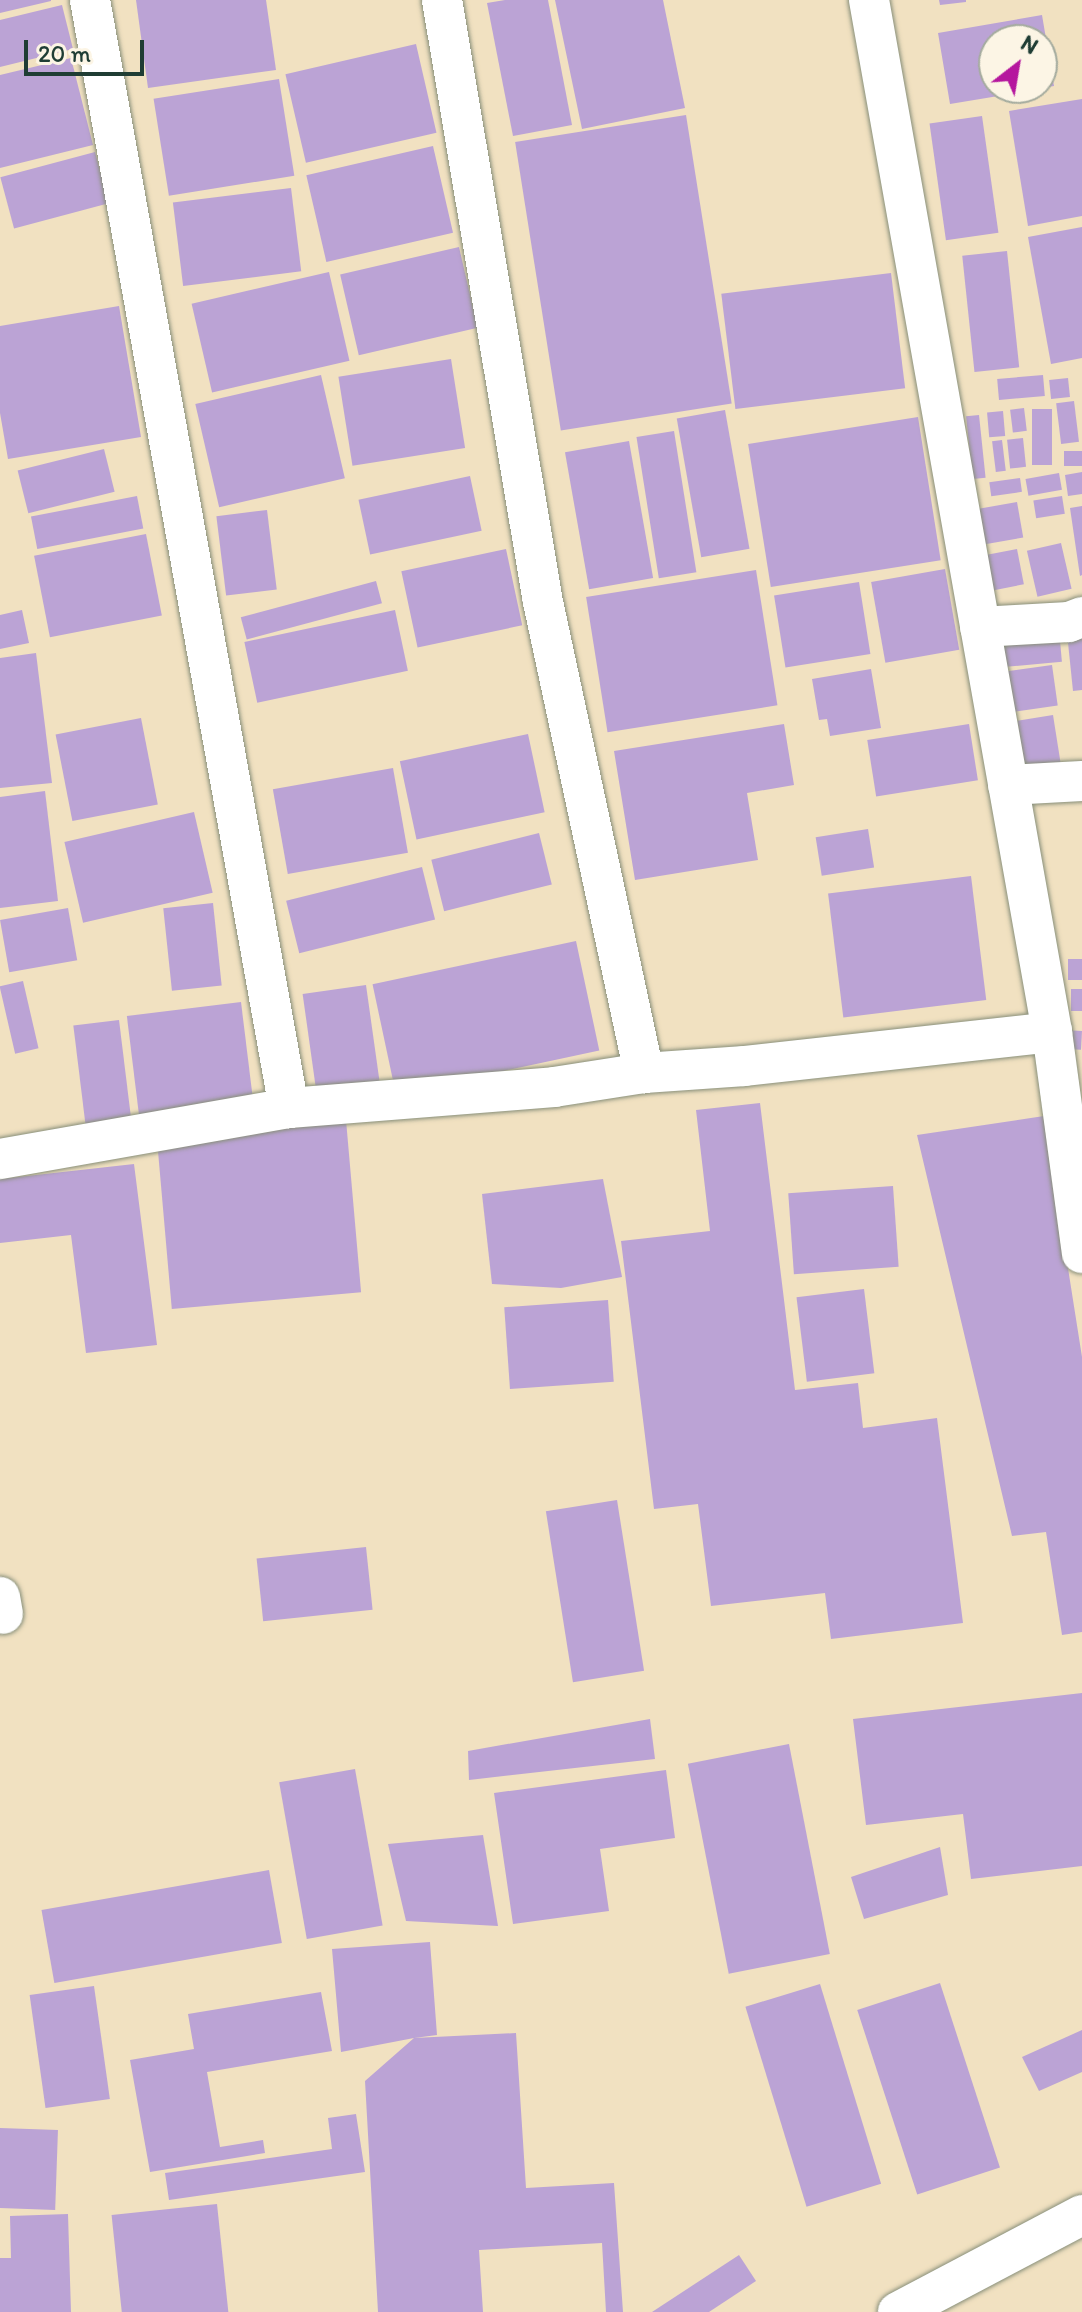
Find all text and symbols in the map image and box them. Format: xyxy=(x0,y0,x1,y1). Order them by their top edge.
scale bar xyxy=(28,24,148,74)
north arrow xyxy=(978,24,1058,104)
text: N xyxy=(1016,29,1043,60)
text: 20 m xyxy=(38,39,91,68)

